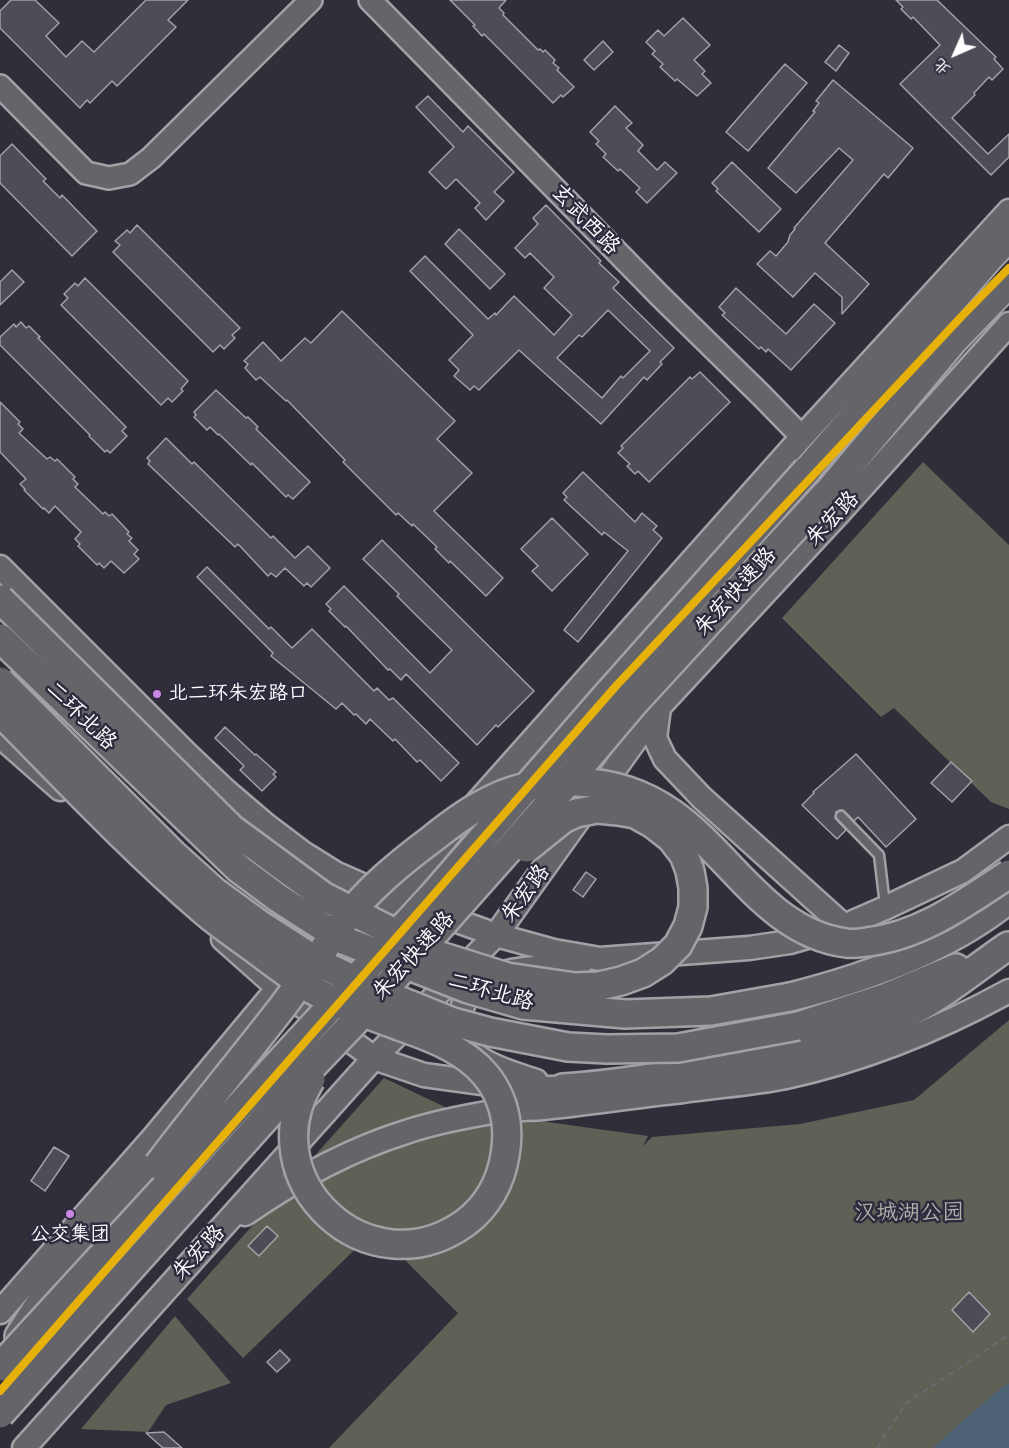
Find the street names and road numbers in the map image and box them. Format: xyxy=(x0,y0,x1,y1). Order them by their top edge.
street label: 玄武西路 xyxy=(545,179,625,261)
street label: 朱宏路 xyxy=(801,486,865,552)
street label: 朱宏快速路 xyxy=(689,542,783,642)
street label: 二环北路 xyxy=(40,676,122,756)
street label: 朱宏路 xyxy=(496,860,556,928)
street label: 朱宏快速路 xyxy=(367,906,461,1006)
street label: 二环北路 xyxy=(445,967,537,1017)
street label: 朱宏路 xyxy=(167,1220,231,1286)

